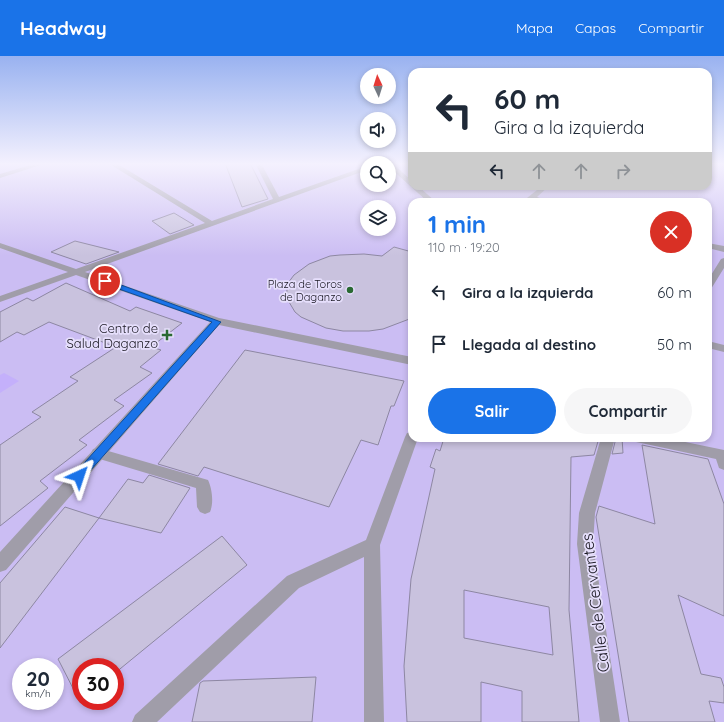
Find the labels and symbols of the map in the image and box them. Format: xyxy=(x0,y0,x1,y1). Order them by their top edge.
north arrow xyxy=(360,68,396,104)
pin xyxy=(88,264,122,298)
place label: Plaza de Toros de Daganzo xyxy=(268,277,342,304)
marker: Plaza de Toros de Daganzo xyxy=(345,285,355,295)
place label: Centro de Salud Daganzo xyxy=(66,320,158,351)
marker: Centro de Salud Daganzo xyxy=(161,329,173,341)
position arrow xyxy=(58,455,100,497)
street label: Calle de Cervantes xyxy=(577,533,613,673)
speed limit sign: 30 xyxy=(72,658,124,710)

